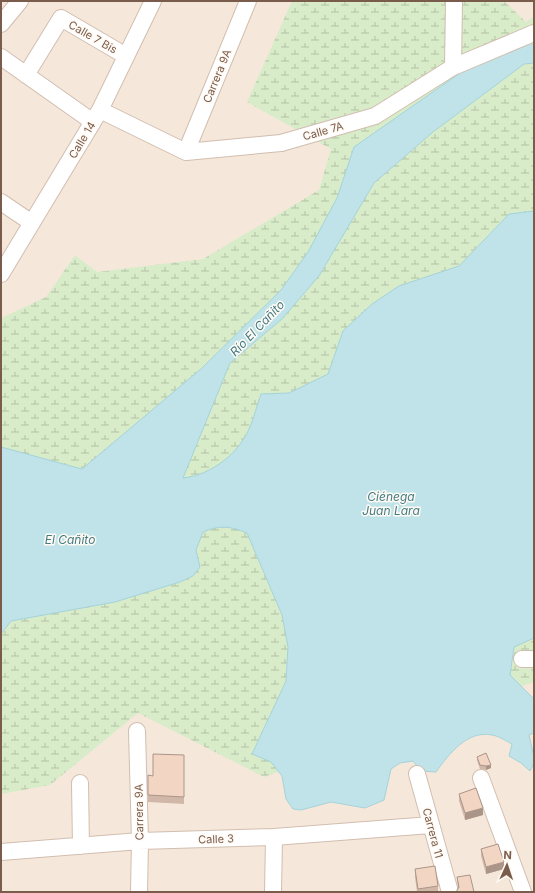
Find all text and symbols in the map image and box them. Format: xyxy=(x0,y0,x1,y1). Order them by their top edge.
street label: Calle 7 Bis xyxy=(66,17,120,57)
street label: Carrera 9A xyxy=(200,47,234,105)
street label: Calle 7A xyxy=(301,118,345,143)
street label: Calle 14 xyxy=(66,119,98,161)
water label: Río El Cañito xyxy=(227,297,287,359)
water label: Ciénega Juan Lara xyxy=(362,489,420,518)
water label: El Cañito xyxy=(45,532,95,547)
street label: Carrera 9A xyxy=(131,783,146,840)
street label: Carrera 11 xyxy=(420,806,446,860)
street label: Calle 3 xyxy=(198,831,234,847)
north arrow xyxy=(487,845,527,885)
text: N xyxy=(503,848,512,862)

